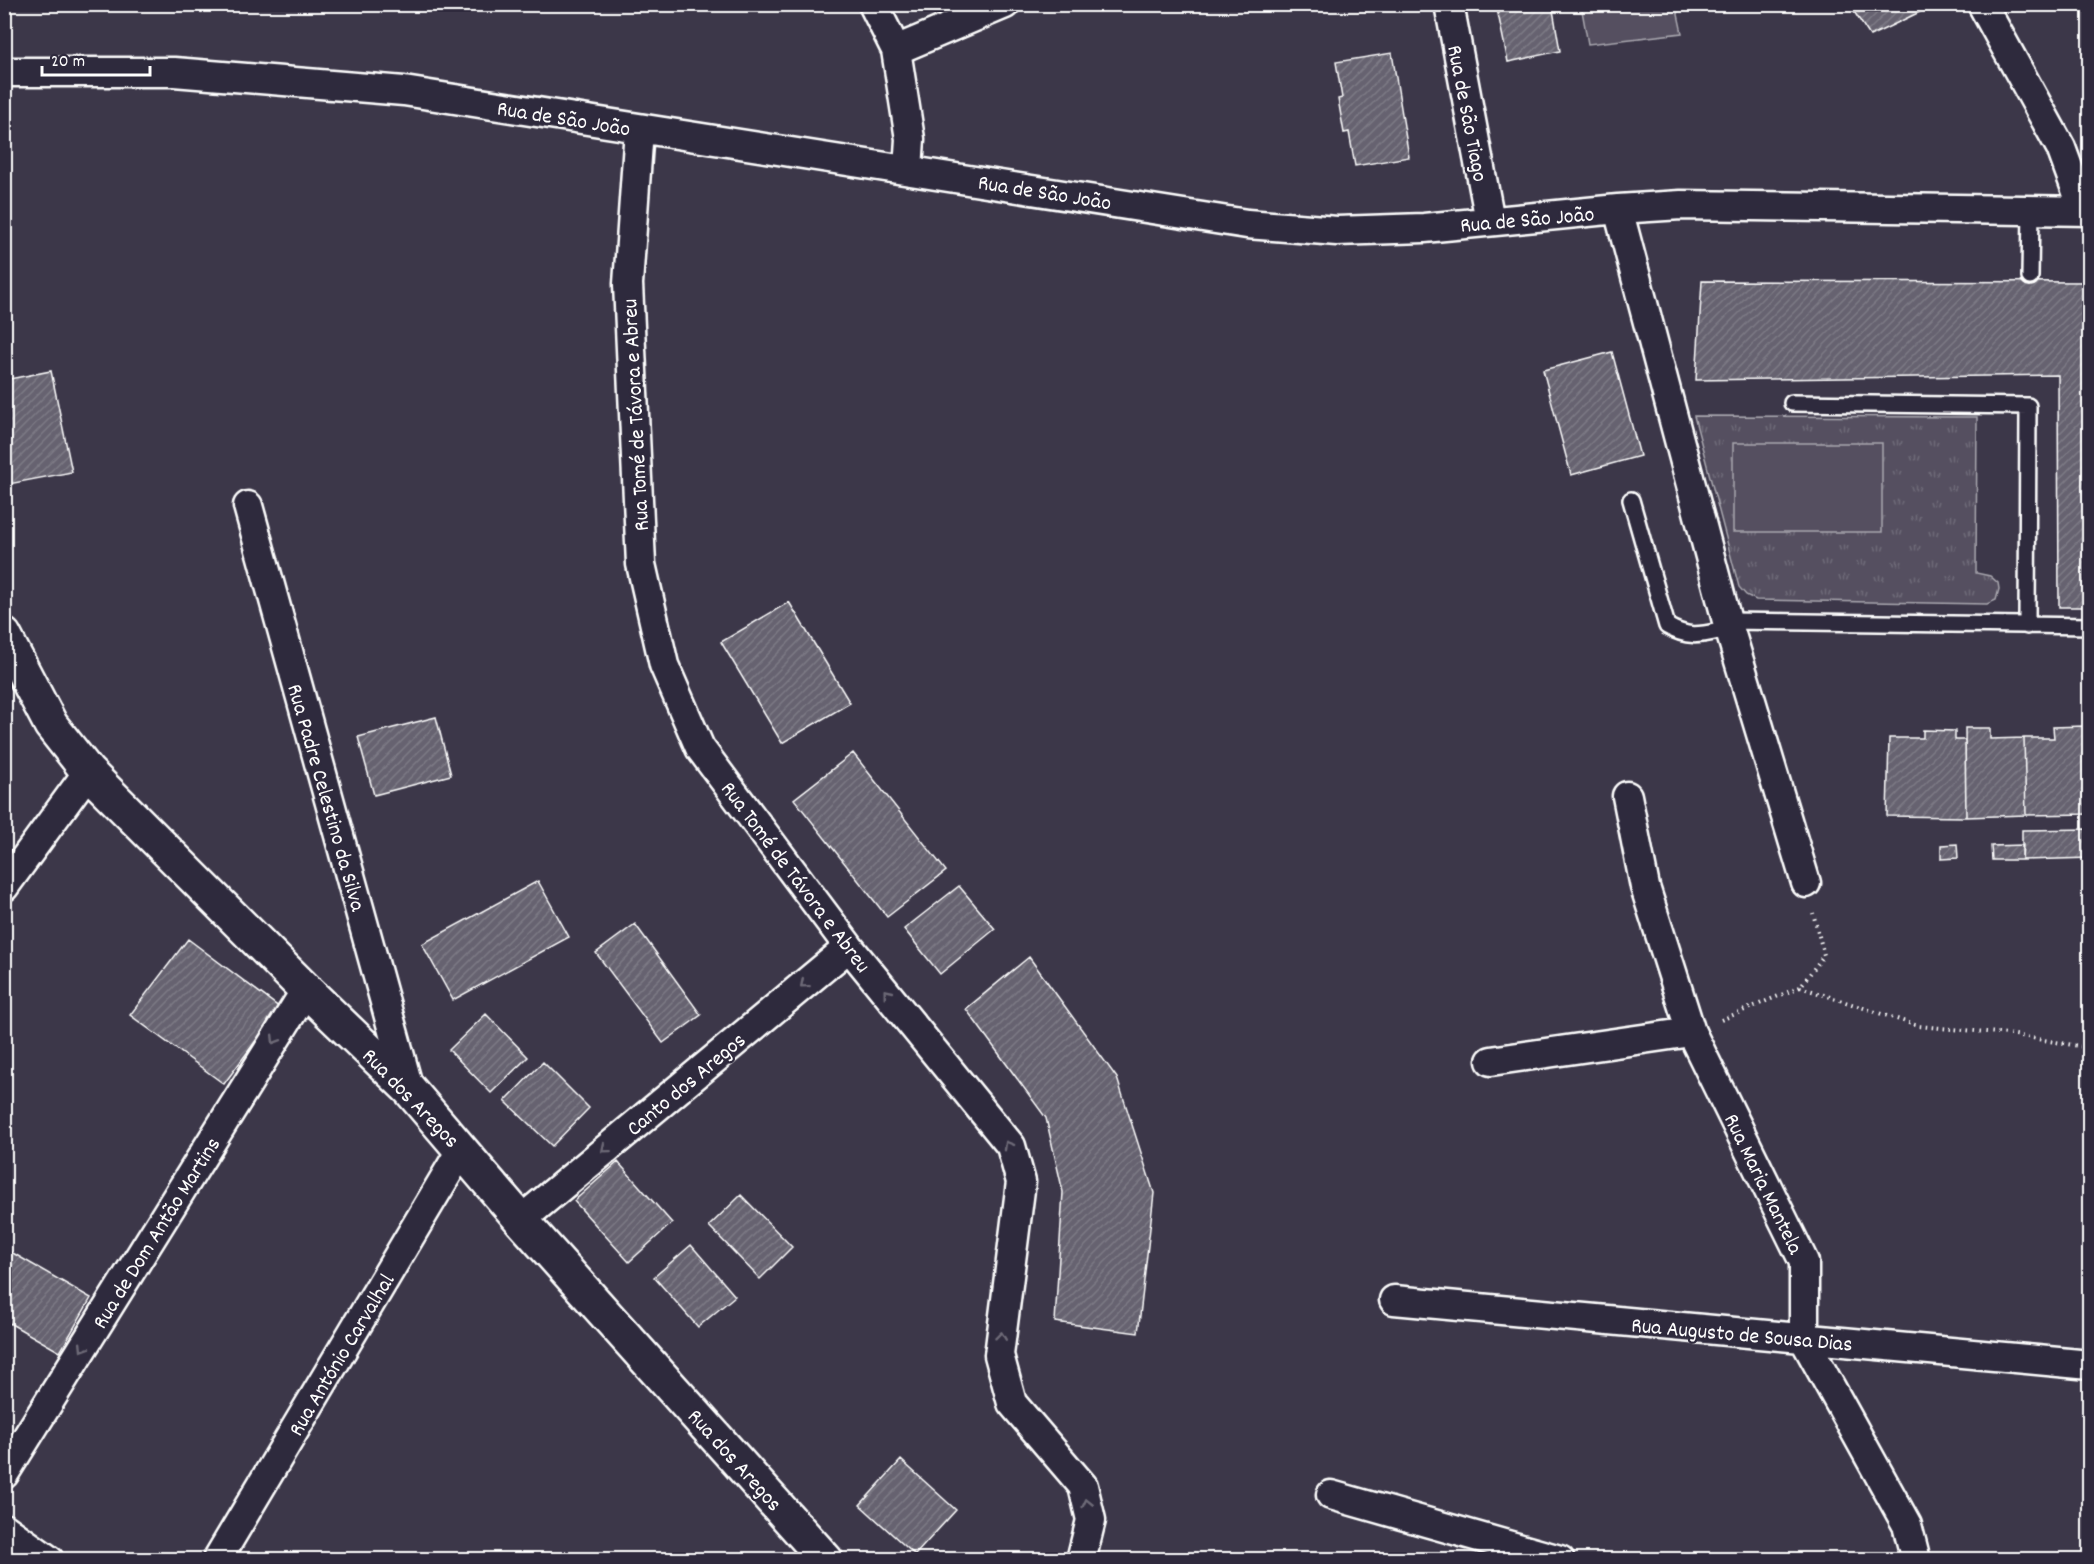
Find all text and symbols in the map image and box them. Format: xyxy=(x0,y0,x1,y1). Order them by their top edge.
scale bar xyxy=(42,39,150,77)
street label: Rua de São Tiago xyxy=(1437,43,1494,185)
text: 20 m xyxy=(51,50,85,75)
street label: Rua de São João xyxy=(495,95,632,146)
street label: Rua de São João xyxy=(976,169,1113,220)
street label: Rua de São João xyxy=(1459,200,1596,243)
street label: Rua Tomé de Távora e Abreu xyxy=(616,298,659,532)
street label: Rua Padre Celestino da Silva xyxy=(277,681,372,916)
street label: Rua Tomé de Távora e Abreu xyxy=(712,776,877,980)
one-way arrow xyxy=(800,977,811,988)
one-way arrow xyxy=(883,989,894,1000)
street label: Canto dos Aregos xyxy=(621,1026,754,1145)
one-way arrow xyxy=(270,1034,282,1044)
street label: Rua dos Aregos xyxy=(354,1042,465,1156)
street label: Rua Maria Mantela xyxy=(1714,1109,1810,1261)
street label: Rua de Dom Antão Martins xyxy=(86,1132,230,1336)
one-way arrow xyxy=(1004,1141,1015,1151)
one-way arrow xyxy=(601,1142,612,1153)
street label: Rua António Carvalhal xyxy=(282,1269,404,1443)
street label: Rua Augusto de Sousa Dias xyxy=(1630,1311,1854,1362)
one-way arrow xyxy=(995,1332,1007,1341)
one-way arrow xyxy=(78,1342,90,1352)
street label: Rua dos Aregos xyxy=(679,1403,788,1519)
one-way arrow xyxy=(1081,1498,1094,1508)

